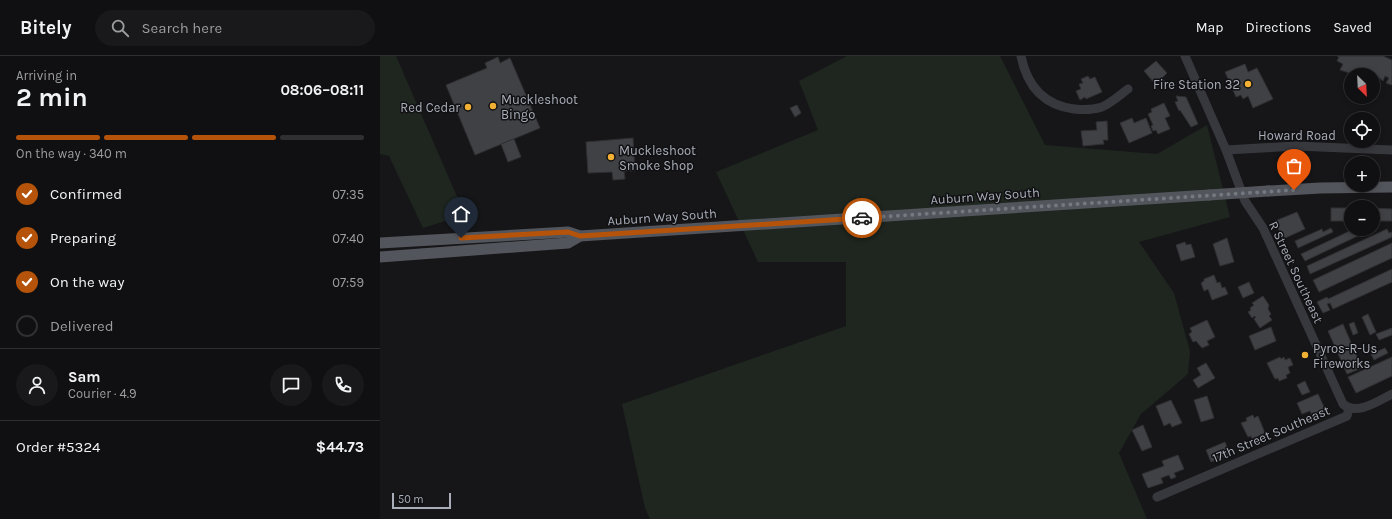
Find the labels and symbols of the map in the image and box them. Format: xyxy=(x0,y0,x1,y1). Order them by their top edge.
north arrow xyxy=(1344,68,1380,104)
place label: Fire Station 32 xyxy=(1153,77,1240,92)
marker: Fire Station 32 xyxy=(1243,79,1253,89)
place label: Muckleshoot Bingo xyxy=(501,92,578,122)
place label: Red Cedar xyxy=(400,100,460,115)
marker: Muckleshoot Bingo xyxy=(488,101,498,111)
marker: Red Cedar xyxy=(463,102,473,112)
street label: Howard Road xyxy=(1258,128,1336,143)
place label: Muckleshoot Smoke Shop xyxy=(619,143,696,173)
pin xyxy=(1277,149,1311,190)
marker: Muckleshoot Smoke Shop xyxy=(606,152,616,162)
street label: Auburn Way South xyxy=(930,185,1040,207)
pin xyxy=(444,197,478,238)
courier xyxy=(842,198,882,238)
street label: Auburn Way South xyxy=(607,206,717,228)
street label: R Street Southeast xyxy=(1266,219,1326,326)
place label: Pyros-R-Us Fireworks xyxy=(1313,341,1377,371)
marker: Pyros-R-Us Fireworks xyxy=(1300,350,1310,360)
street label: 17th Street Southeast xyxy=(1210,402,1332,466)
scale bar xyxy=(392,491,451,510)

